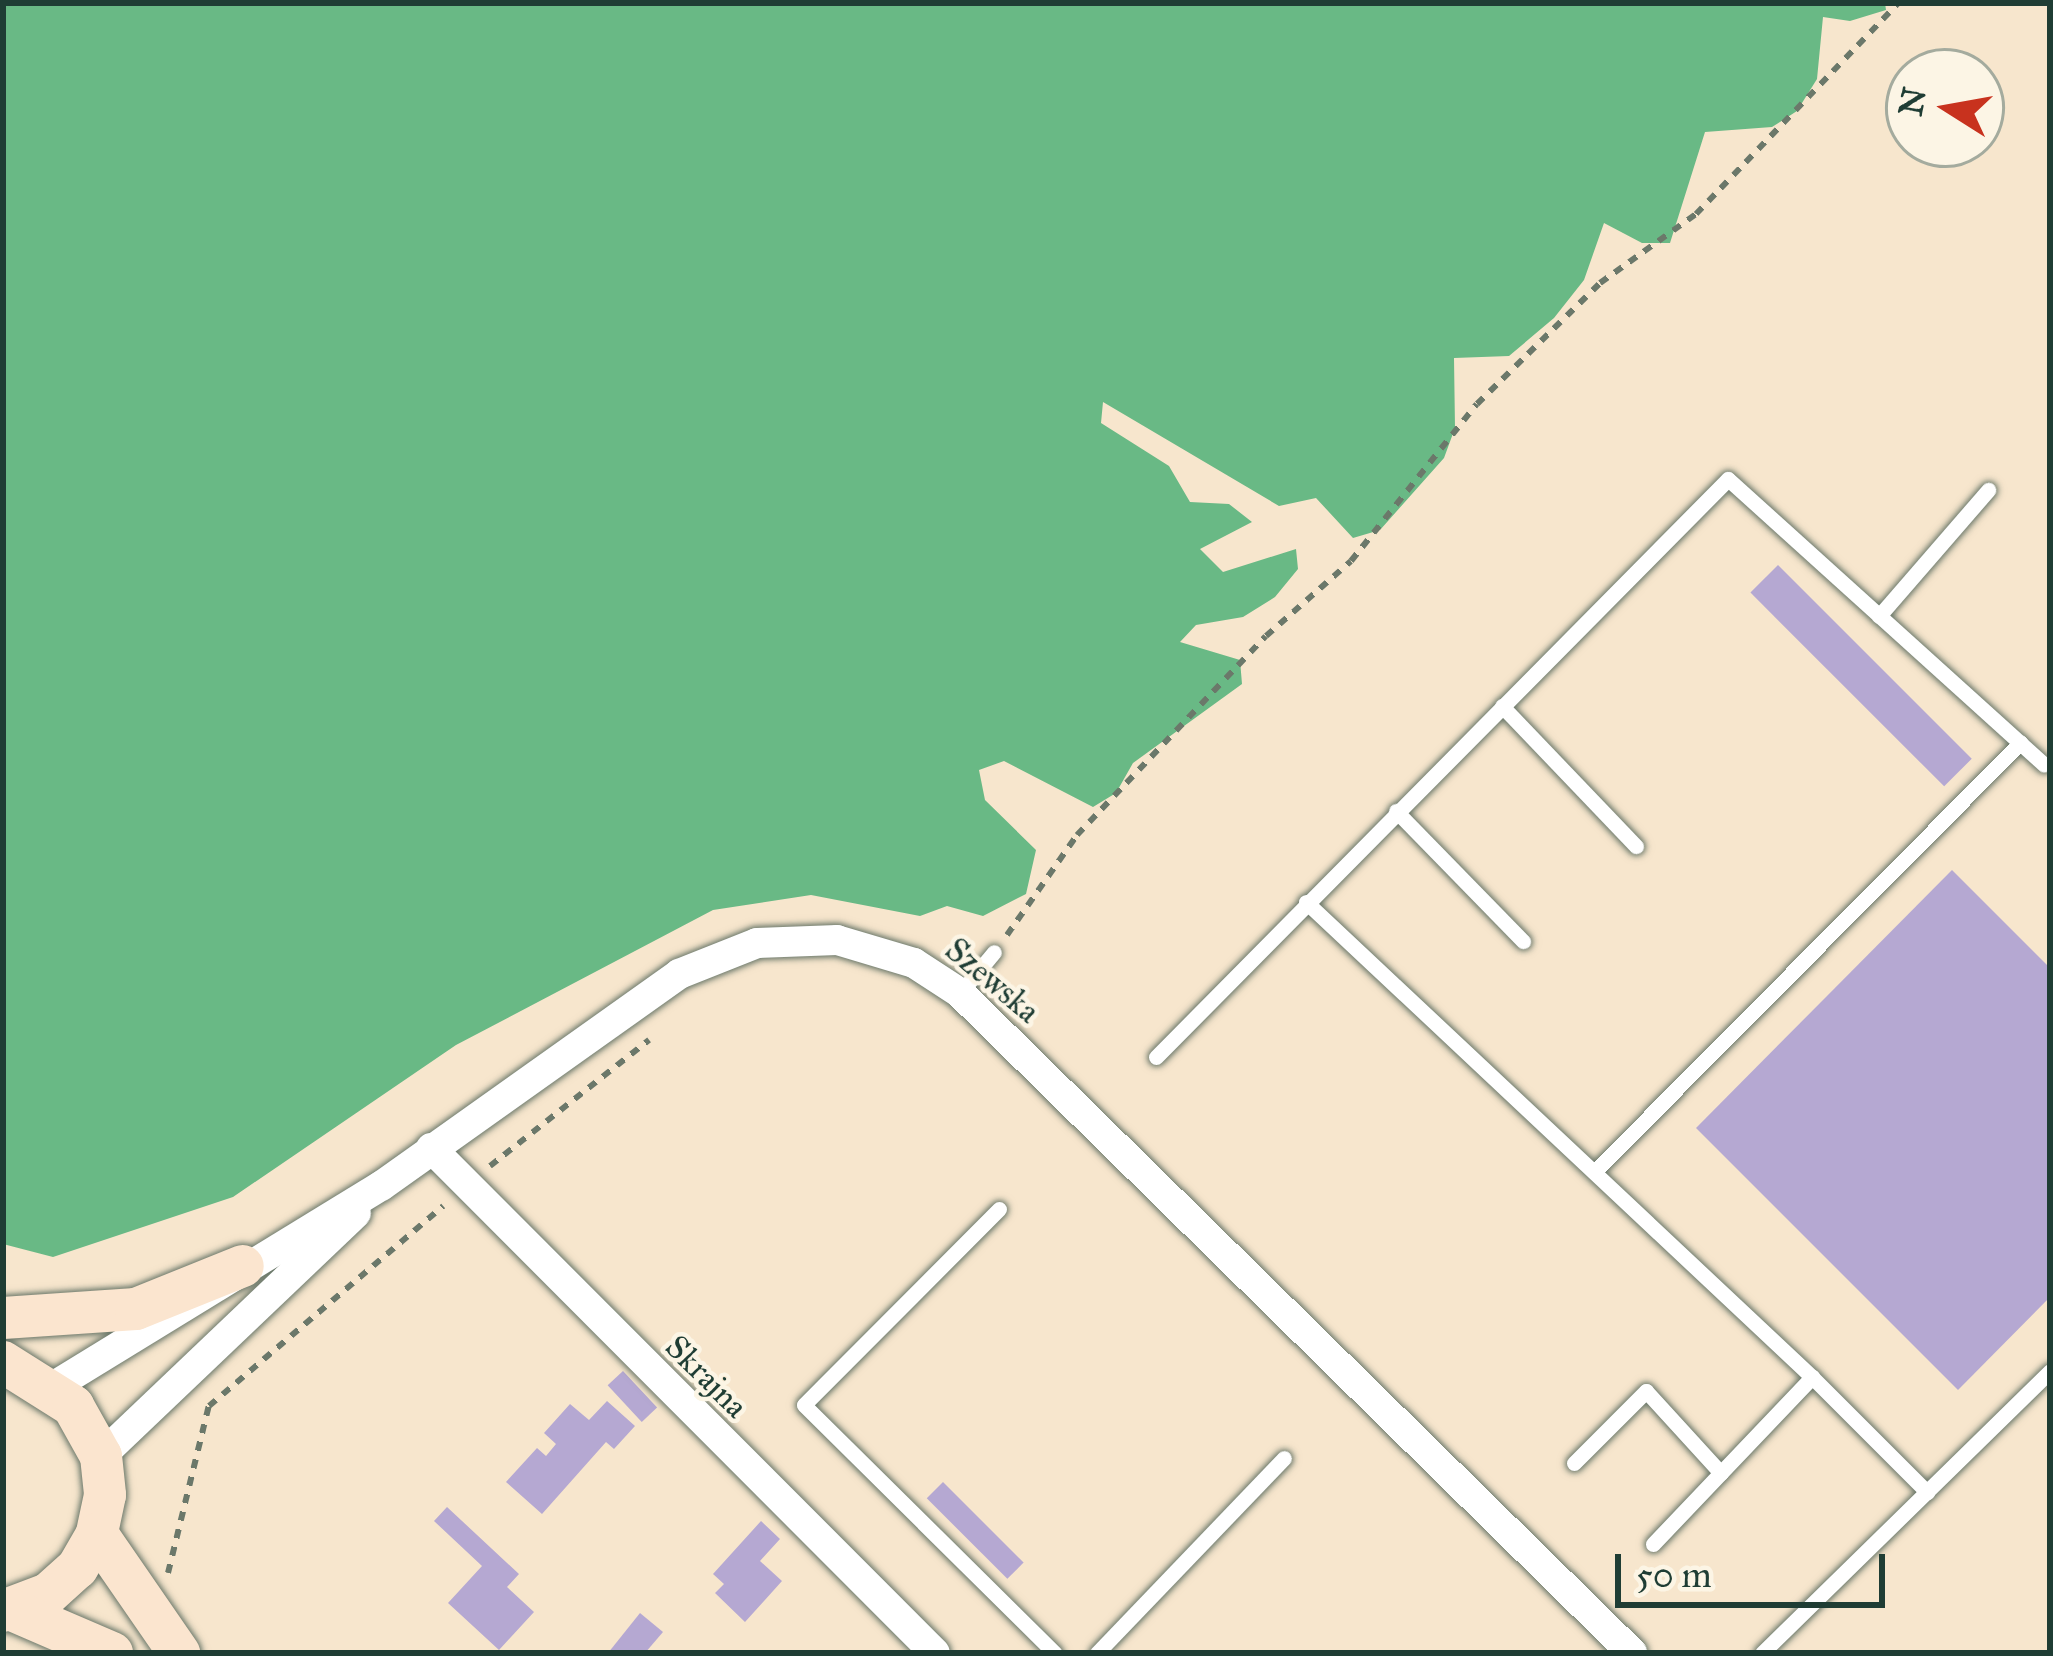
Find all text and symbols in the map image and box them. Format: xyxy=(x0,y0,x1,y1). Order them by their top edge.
north arrow xyxy=(1885,48,2005,168)
text: N xyxy=(1890,84,1935,119)
street label: Szewska xyxy=(937,930,1047,1032)
street label: Skrajna xyxy=(656,1327,756,1427)
scale bar xyxy=(1621,1530,1891,1604)
text: 50 m xyxy=(1636,1553,1712,1597)

